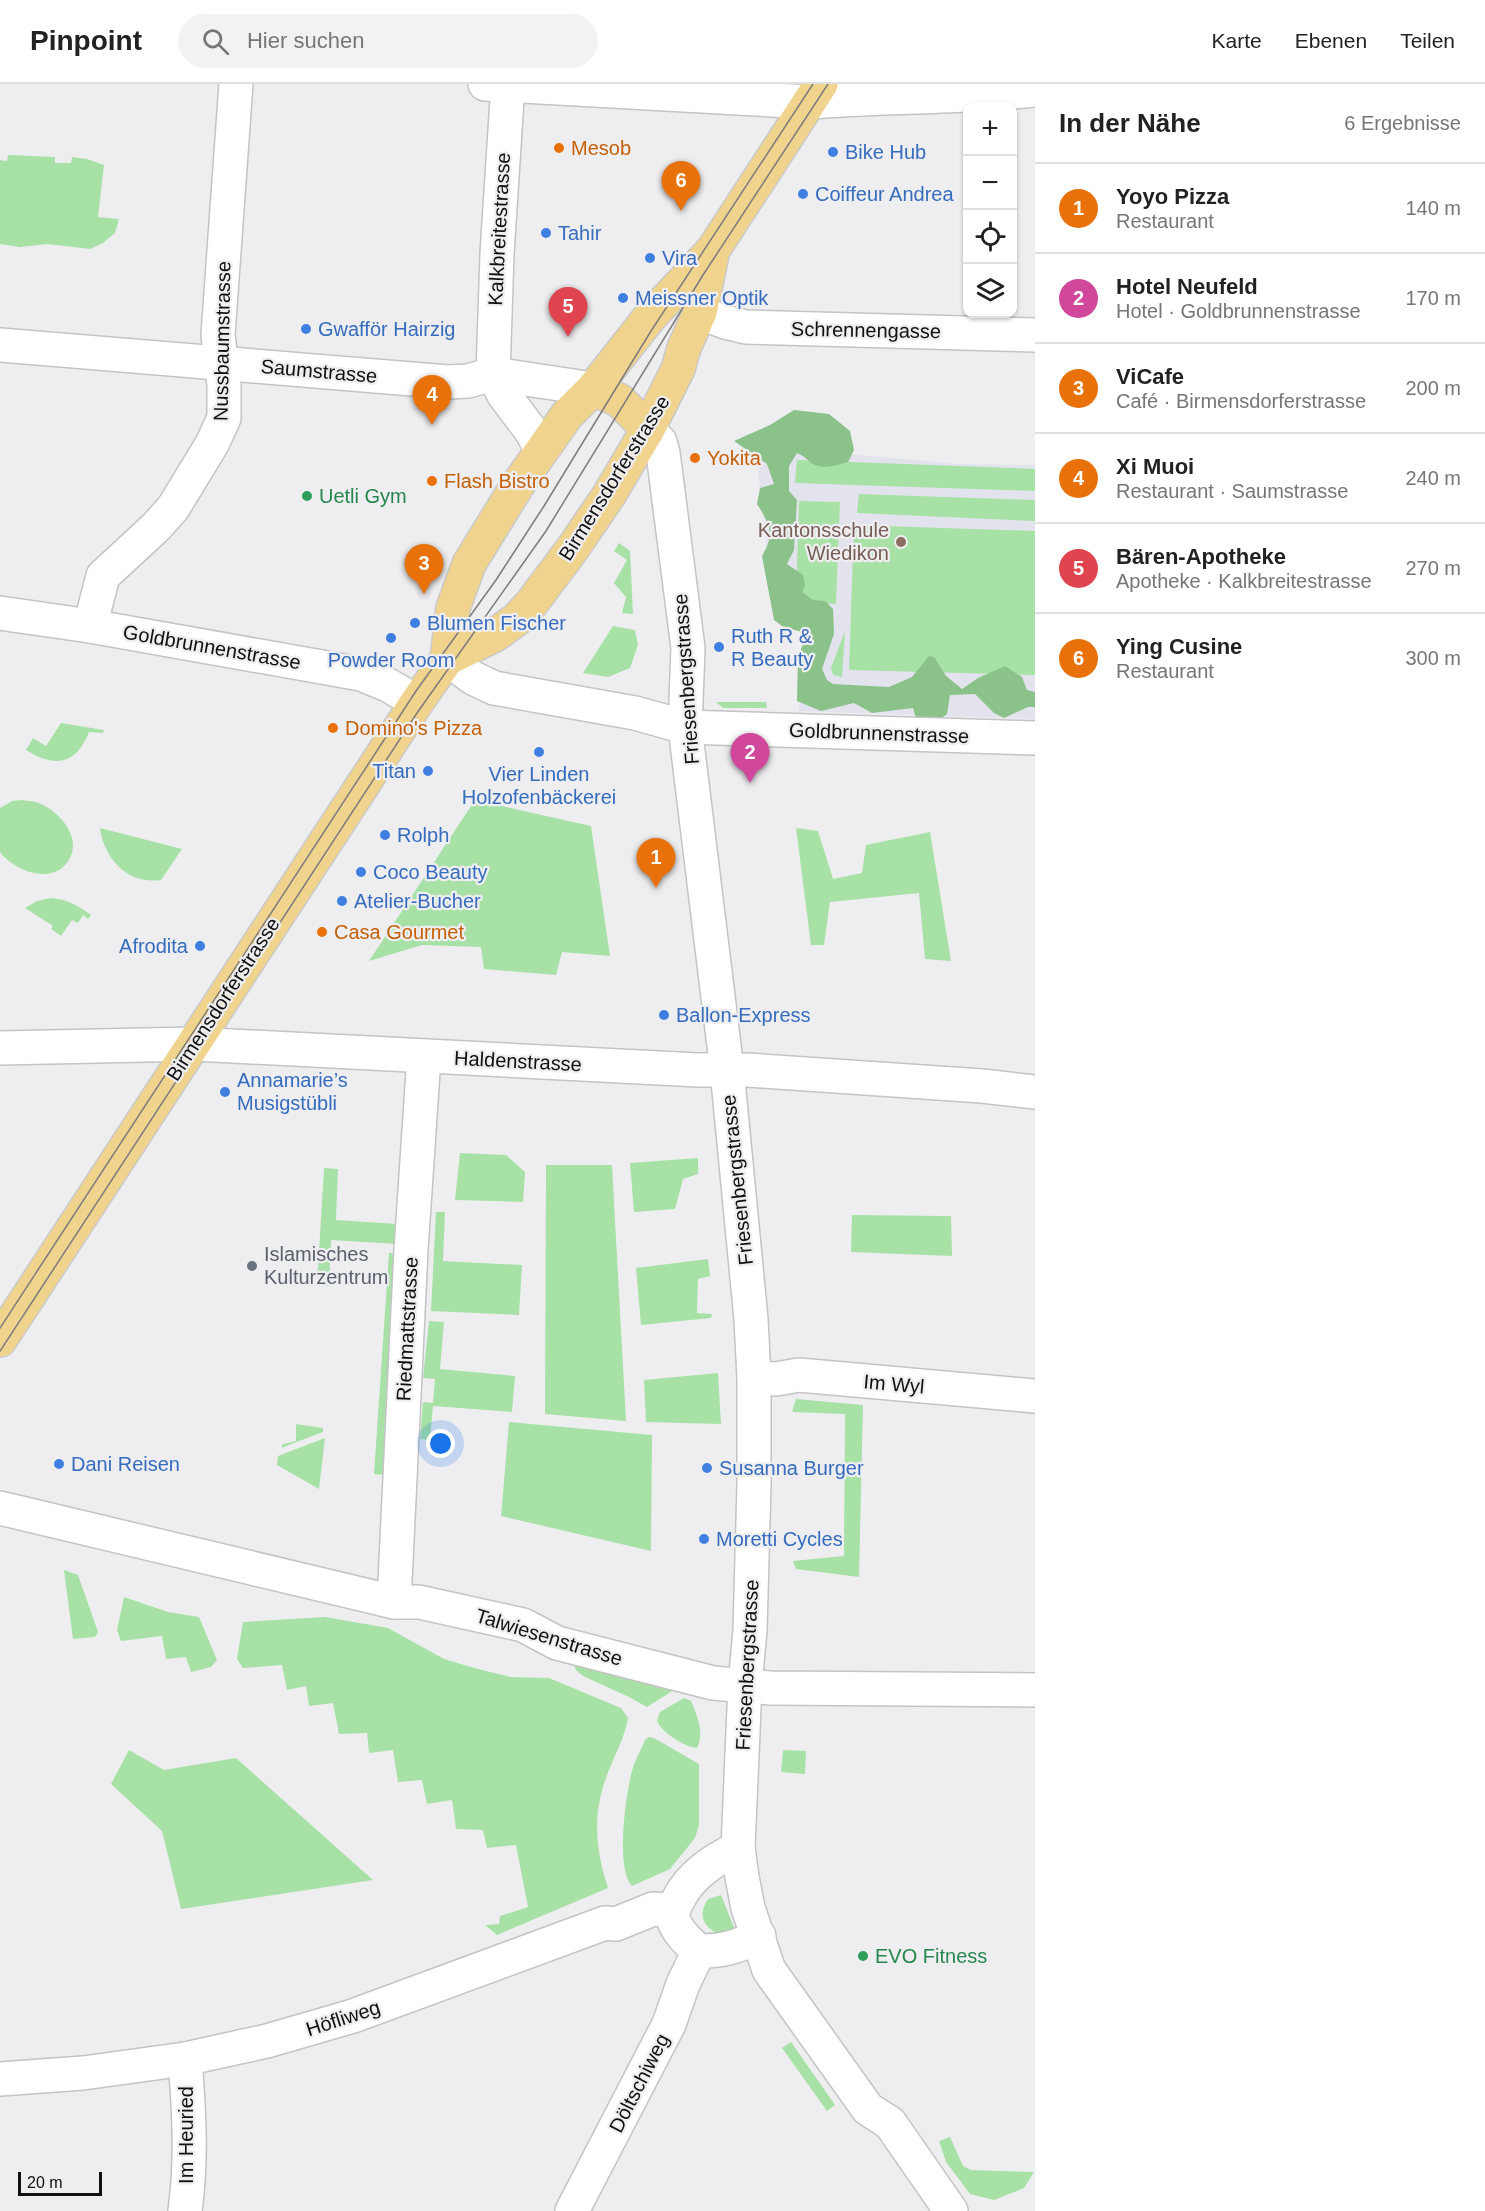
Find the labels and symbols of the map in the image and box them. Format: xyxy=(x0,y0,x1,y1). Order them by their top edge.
place label: Mesob xyxy=(571,137,631,159)
marker: Mesob xyxy=(552,141,566,155)
place label: Bike Hub xyxy=(845,141,926,163)
marker: Bike Hub xyxy=(826,145,840,159)
street label: Kalkbreitestrasse xyxy=(484,152,514,306)
pin: 6 xyxy=(662,162,700,211)
place label: Coiffeur Andrea xyxy=(815,183,954,205)
marker: Coiffeur Andrea xyxy=(796,187,810,201)
place label: Tahir xyxy=(558,222,602,244)
marker: Tahir xyxy=(539,226,553,240)
place label: Vira xyxy=(662,247,698,269)
marker: Vira xyxy=(643,251,657,265)
street label: Nussbaumstrasse xyxy=(210,261,234,421)
place label: Meissner Optik xyxy=(635,287,769,309)
pin: 5 xyxy=(548,288,588,337)
marker: Meissner Optik xyxy=(616,291,630,305)
place label: Gwafför Hairzig xyxy=(318,318,455,340)
street label: Schrennengasse xyxy=(791,318,941,342)
marker: Gwafför Hairzig xyxy=(299,322,313,336)
street label: Saumstrasse xyxy=(260,355,378,387)
pin: 4 xyxy=(412,376,452,425)
street label: Birmensdorferstrasse xyxy=(554,392,674,564)
place label: Yokita xyxy=(707,447,762,469)
marker: Yokita xyxy=(688,451,702,465)
place label: Flash Bistro xyxy=(444,470,550,492)
marker: Flash Bistro xyxy=(425,474,439,488)
place label: Uetli Gym xyxy=(319,485,407,507)
marker: Uetli Gym xyxy=(300,489,314,503)
place label: Kantonsschule Wiedikon xyxy=(758,519,889,564)
marker: Kantonsschule Wiedikon xyxy=(894,535,908,549)
pin: 3 xyxy=(404,544,444,594)
street label: Friesenbergstrasse xyxy=(669,593,703,765)
place label: Blumen Fischer xyxy=(427,612,566,634)
marker: Blumen Fischer xyxy=(408,616,422,630)
street label: Goldbrunnenstrasse xyxy=(121,621,303,673)
place label: Ruth R & R Beauty xyxy=(731,625,813,670)
marker: Powder Room xyxy=(384,631,398,645)
marker: Ruth R & R Beauty xyxy=(712,640,726,654)
place label: Powder Room xyxy=(328,649,454,671)
place label: Domino's Pizza xyxy=(345,717,483,739)
street label: Goldbrunnenstrasse xyxy=(789,719,969,747)
marker: Domino's Pizza xyxy=(326,721,340,735)
pin: 2 xyxy=(730,734,770,783)
marker: Vier Linden Holzofenbäckerei xyxy=(532,745,546,759)
place label: Titan xyxy=(372,760,416,782)
place label: Vier Linden Holzofenbäckerei xyxy=(462,763,616,808)
marker: Titan xyxy=(421,764,435,778)
place label: Rolph xyxy=(397,824,449,846)
marker: Rolph xyxy=(378,828,392,842)
pin: 1 xyxy=(636,838,676,888)
place label: Coco Beauty xyxy=(373,861,488,883)
marker: Coco Beauty xyxy=(354,865,368,879)
place label: Atelier-Bucher xyxy=(354,890,481,912)
marker: Atelier-Bucher xyxy=(335,894,349,908)
street label: Birmensdorferstrasse xyxy=(162,913,284,1085)
place label: Casa Gourmet xyxy=(334,921,464,943)
marker: Casa Gourmet xyxy=(315,925,329,939)
place label: Afrodita xyxy=(119,935,189,957)
marker: Afrodita xyxy=(193,939,207,953)
place label: Ballon-Express xyxy=(676,1004,811,1026)
marker: Ballon-Express xyxy=(657,1008,671,1022)
street label: Haldenstrasse xyxy=(454,1047,582,1075)
place label: Annamarie’s Musigstübli xyxy=(237,1069,348,1114)
marker: Annamarie’s Musigstübli xyxy=(218,1085,232,1099)
street label: Friesenbergstrasse xyxy=(717,1094,757,1266)
place label: Islamisches Kulturzentrum xyxy=(264,1243,389,1288)
street label: Riedmattstrasse xyxy=(392,1256,422,1402)
marker: Islamisches Kulturzentrum xyxy=(245,1259,259,1273)
street label: Im Wyl xyxy=(863,1370,925,1398)
your location xyxy=(426,1429,455,1458)
place label: Dani Reisen xyxy=(71,1453,180,1475)
marker: Dani Reisen xyxy=(52,1457,66,1471)
place label: Susanna Burger xyxy=(719,1457,864,1479)
marker: Susanna Burger xyxy=(700,1461,714,1475)
place label: Moretti Cycles xyxy=(716,1528,843,1550)
marker: Moretti Cycles xyxy=(697,1532,711,1546)
street label: Friesenbergstrasse xyxy=(732,1579,762,1751)
street label: Talwiesenstrasse xyxy=(473,1604,625,1670)
place label: EVO Fitness xyxy=(875,1945,987,1967)
marker: EVO Fitness xyxy=(856,1949,870,1963)
street label: Höfliweg xyxy=(303,1996,383,2040)
street label: Döltschiweg xyxy=(605,2030,673,2136)
street label: Im Heuried xyxy=(175,2086,197,2184)
scale bar xyxy=(18,2169,102,2196)

